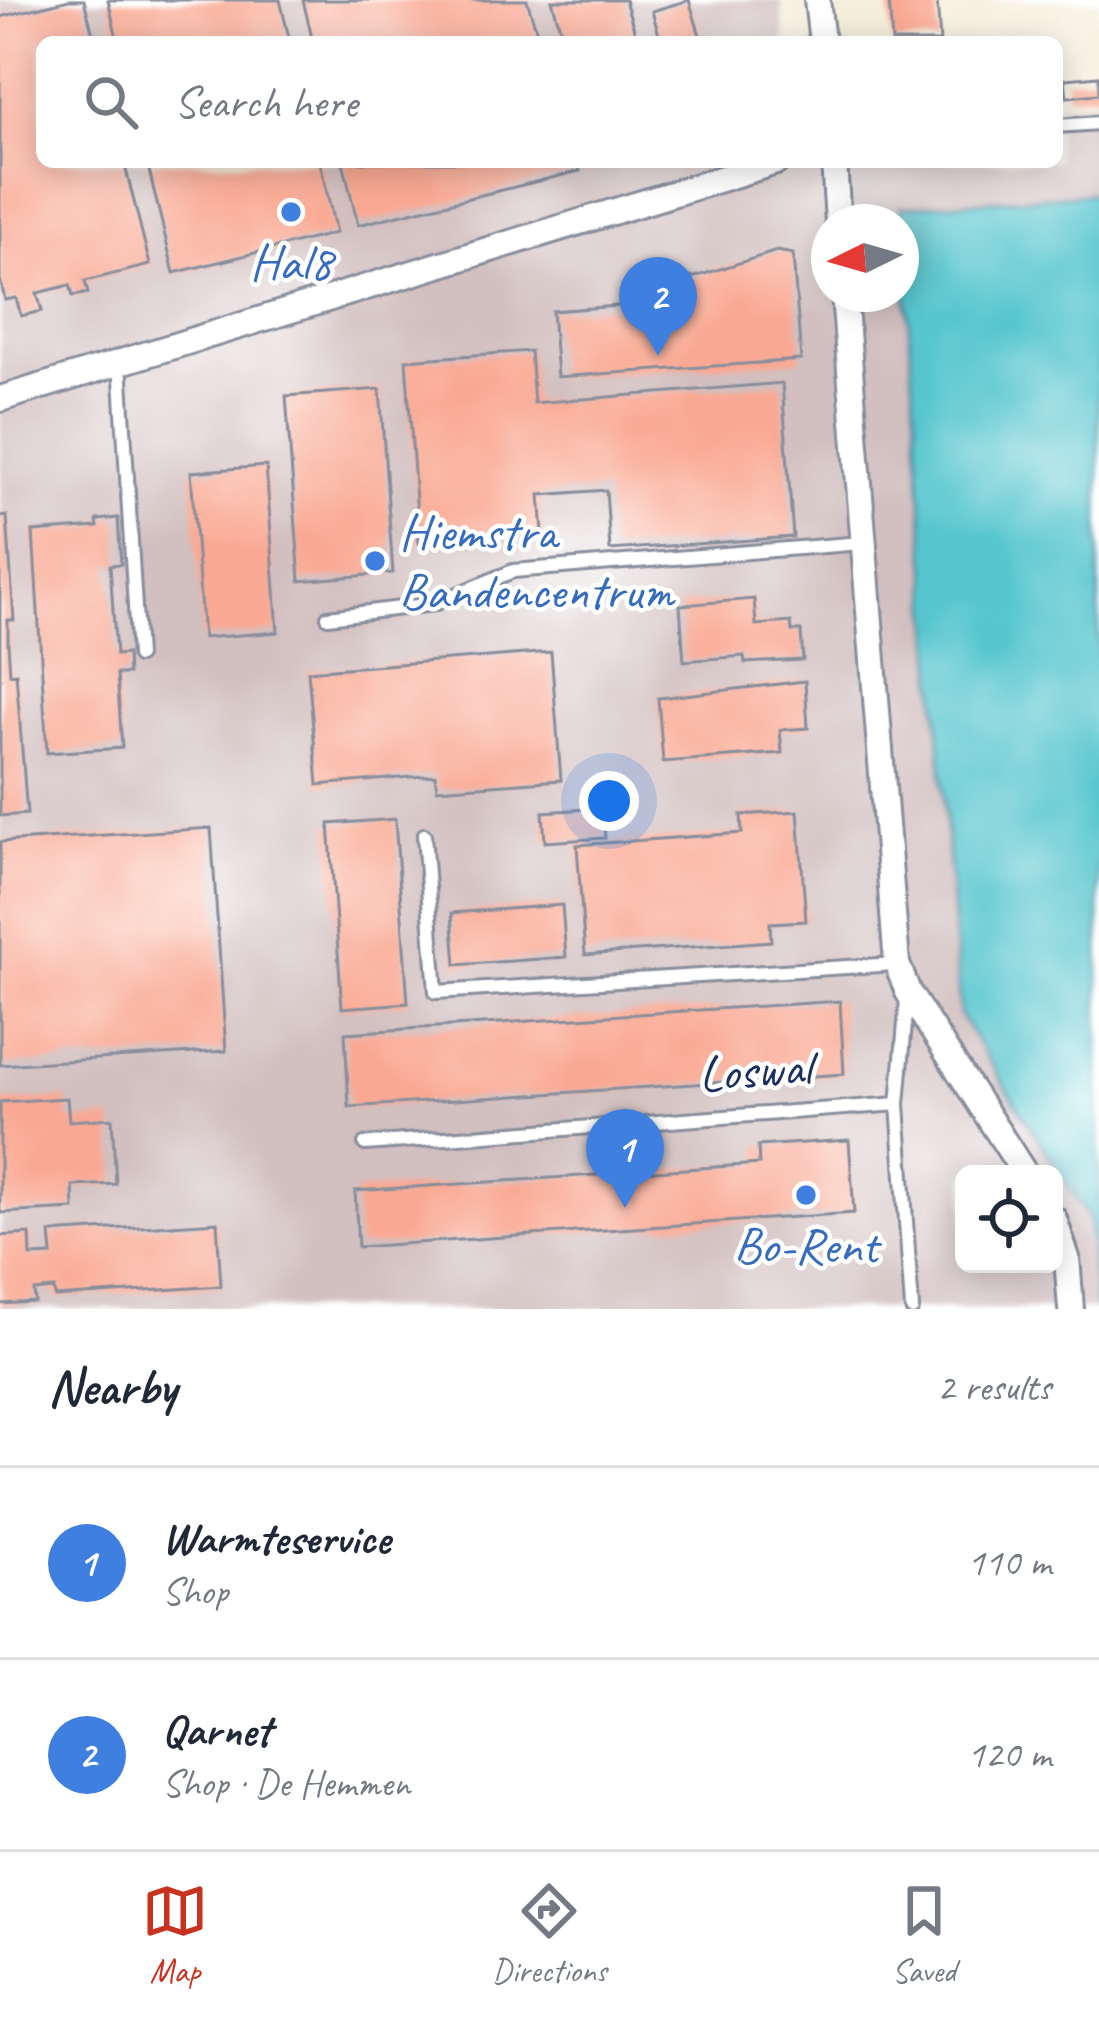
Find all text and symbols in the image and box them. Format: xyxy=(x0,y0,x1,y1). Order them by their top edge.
search box xyxy=(36,36,1063,168)
icon: search xyxy=(78,69,144,135)
text: Search here xyxy=(174,74,357,131)
marker: Hal8 xyxy=(278,199,304,225)
north arrow xyxy=(811,204,919,312)
place label: Hal8 xyxy=(250,230,337,294)
pin: 2 xyxy=(619,257,697,356)
place label: Hiemstra Bandencentrum xyxy=(399,500,676,623)
marker: Hiemstra Bandencentrum xyxy=(362,548,388,574)
your location xyxy=(579,771,639,831)
street label: Loswal xyxy=(697,1034,822,1106)
pin: 1 xyxy=(586,1109,664,1208)
map controls xyxy=(955,1165,1063,1273)
button: locate xyxy=(955,1165,1063,1273)
marker: Bo-Rent xyxy=(793,1182,819,1208)
place label: Bo-Rent xyxy=(734,1213,883,1277)
text: Nearby xyxy=(48,1355,176,1419)
text: 2 results xyxy=(937,1363,1051,1412)
text: Warmteservice xyxy=(162,1510,390,1567)
text: 1 xyxy=(78,1538,96,1587)
text: 110 m xyxy=(967,1538,1051,1587)
text: Shop xyxy=(162,1567,228,1616)
text: Qarnet xyxy=(162,1702,271,1759)
text: 2 xyxy=(78,1730,96,1779)
text: 120 m xyxy=(967,1730,1051,1779)
text: Shop · De Hemmen xyxy=(162,1759,410,1808)
tab: Map xyxy=(142,1878,208,1992)
tab: Directions xyxy=(492,1878,607,1992)
tab: Saved xyxy=(891,1878,957,1992)

